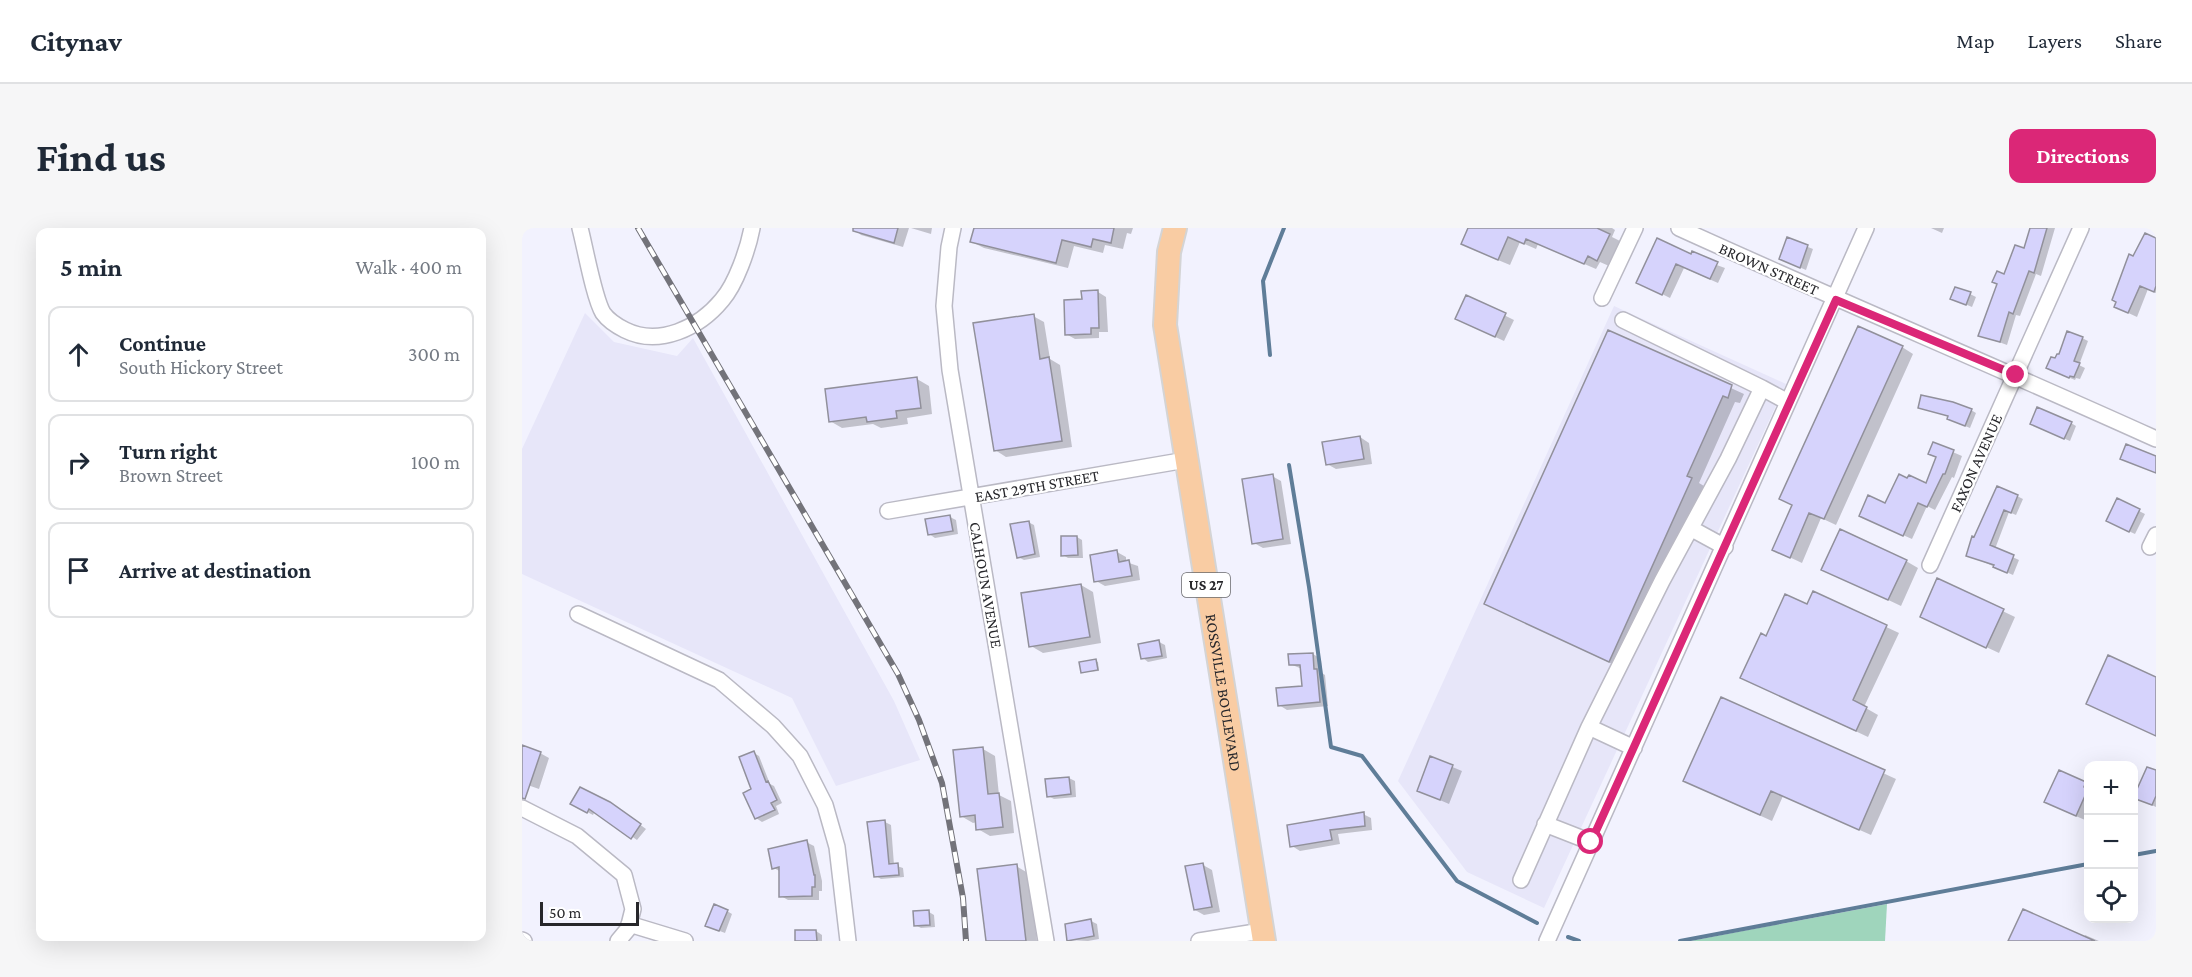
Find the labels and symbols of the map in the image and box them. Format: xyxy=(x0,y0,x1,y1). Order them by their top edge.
street label: BROWN STREET xyxy=(1717,239,1822,299)
route end xyxy=(2002,361,2028,387)
street label: FAXON AVENUE xyxy=(1947,411,2005,515)
street label: EAST 29TH STREET xyxy=(974,467,1101,505)
street label: CALHOUN AVENUE xyxy=(967,521,1006,650)
road number: US 27 xyxy=(1182,573,1230,597)
street label: ROSSVILLE BOULEVARD xyxy=(1203,612,1245,772)
route start xyxy=(1577,828,1603,854)
scale bar xyxy=(540,899,639,926)

